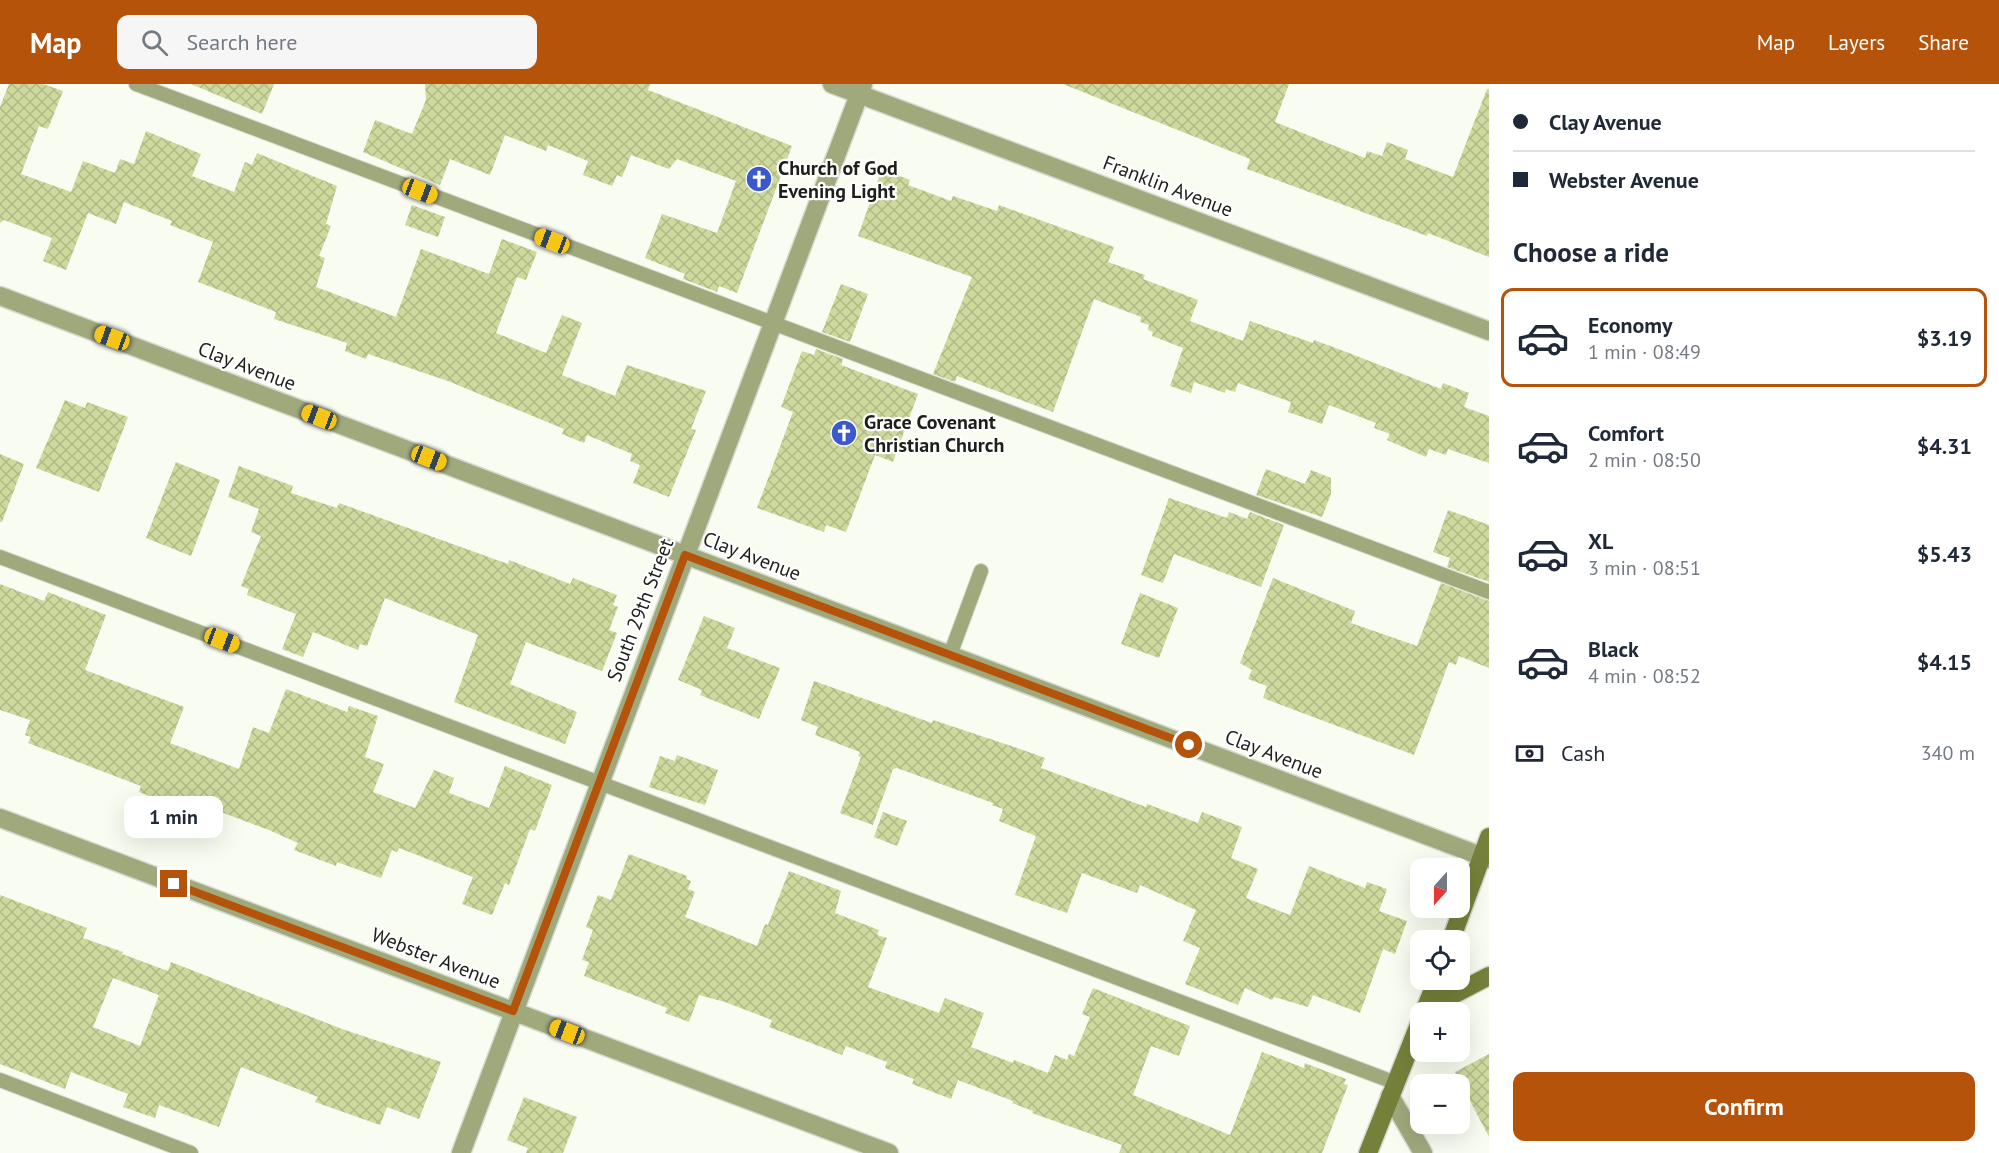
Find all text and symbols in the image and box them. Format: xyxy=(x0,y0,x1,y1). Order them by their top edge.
search box xyxy=(117,15,537,69)
text: Map xyxy=(30,24,81,61)
icon: search xyxy=(138,26,171,59)
text: Search here xyxy=(186,28,297,56)
text: Map xyxy=(1757,29,1795,56)
text: Layers xyxy=(1828,29,1885,56)
text: Share xyxy=(1918,29,1969,56)
text: Clay Avenue xyxy=(1549,108,1662,136)
street label: Franklin Avenue xyxy=(1099,149,1237,223)
place label: Church of God Evening Light xyxy=(778,155,898,204)
church icon: Church of God Evening Light xyxy=(744,164,774,194)
text: Webster Avenue xyxy=(1549,166,1699,194)
car xyxy=(400,176,440,206)
car xyxy=(532,226,572,256)
text: Choose a ride xyxy=(1513,235,1669,269)
icon: car xyxy=(1516,311,1570,365)
text: Economy xyxy=(1588,311,1672,339)
car xyxy=(92,323,132,353)
text: $3.19 xyxy=(1917,324,1972,352)
street label: Clay Avenue xyxy=(194,335,300,397)
text: 1 min · 08:49 xyxy=(1588,339,1701,365)
car xyxy=(299,402,339,432)
place label: Grace Covenant Christian Church xyxy=(864,409,1004,458)
church icon: Grace Covenant Christian Church xyxy=(829,418,859,448)
icon: car xyxy=(1516,419,1570,473)
text: Comfort xyxy=(1588,419,1664,447)
text: $4.31 xyxy=(1917,432,1972,460)
car xyxy=(409,443,449,473)
text: 2 min · 08:50 xyxy=(1588,447,1701,473)
street label: Clay Avenue xyxy=(699,525,805,587)
icon: car xyxy=(1516,527,1570,581)
text: XL xyxy=(1588,527,1613,555)
street label: South 29th Street xyxy=(601,535,679,685)
text: $5.43 xyxy=(1917,540,1972,568)
text: 3 min · 08:51 xyxy=(1588,555,1701,581)
car xyxy=(202,625,242,655)
icon: car xyxy=(1516,635,1570,689)
text: Black xyxy=(1588,635,1639,663)
text: $4.15 xyxy=(1917,648,1972,676)
text: 4 min · 08:52 xyxy=(1588,663,1701,689)
street label: Clay Avenue xyxy=(1221,723,1327,785)
route start xyxy=(1175,731,1202,758)
icon: cash xyxy=(1513,737,1546,770)
text: Cash xyxy=(1561,739,1605,767)
text: 340 m xyxy=(1921,740,1975,766)
callout: 1 min xyxy=(124,797,224,839)
text: 1 min xyxy=(149,804,198,830)
north arrow xyxy=(1410,858,1470,918)
map controls xyxy=(1410,858,1470,1134)
route end xyxy=(160,870,187,897)
street label: Webster Avenue xyxy=(368,922,504,994)
button: locate xyxy=(1410,930,1470,990)
button: + xyxy=(1410,1002,1470,1062)
car xyxy=(547,1017,587,1047)
button: Confirm xyxy=(1513,1072,1975,1141)
button: − xyxy=(1410,1074,1470,1134)

